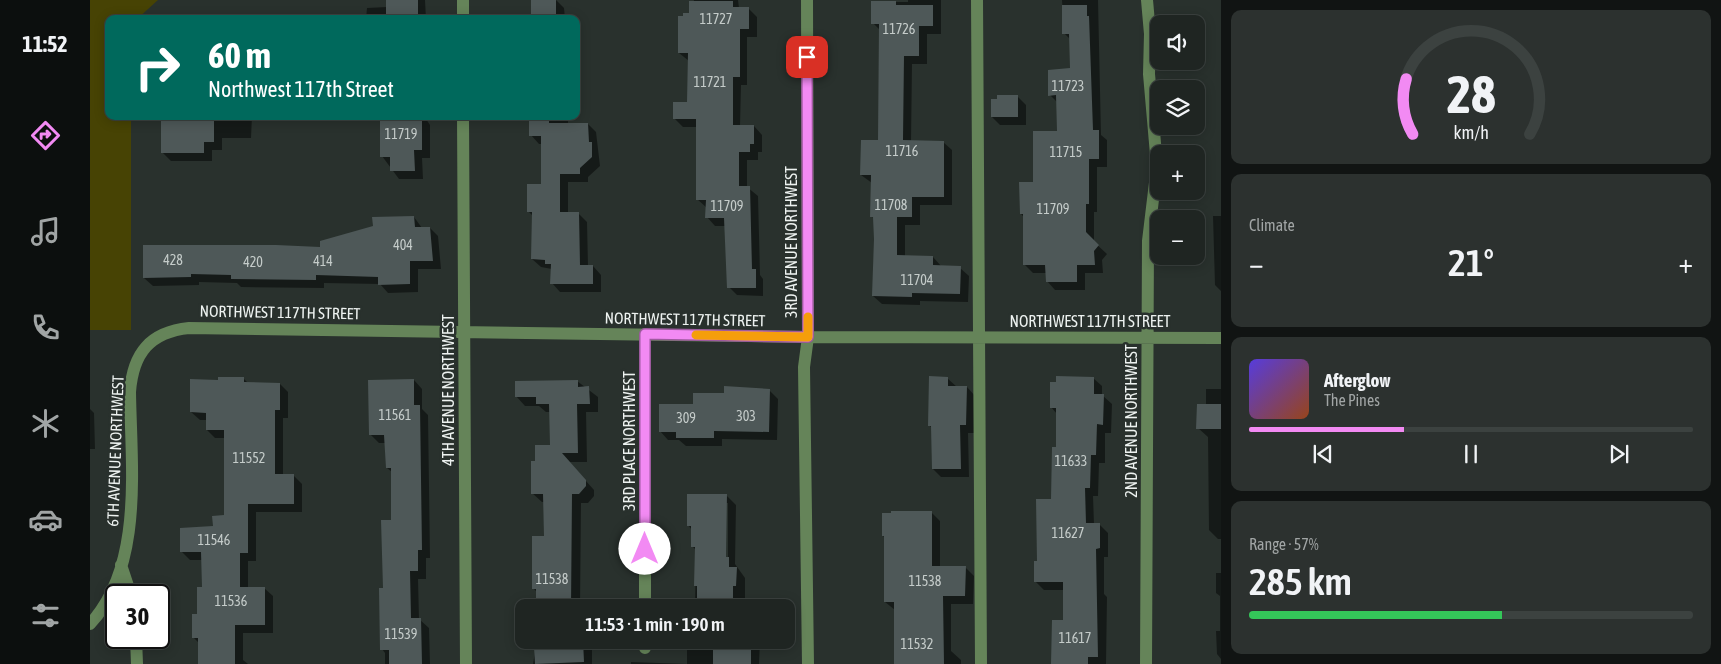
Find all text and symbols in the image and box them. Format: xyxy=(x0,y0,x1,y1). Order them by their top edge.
house number: 11727 xyxy=(700,11,732,27)
map controls xyxy=(1150,15,1205,265)
button: sound xyxy=(1150,15,1205,70)
house number: 11726 xyxy=(883,21,916,37)
text: 11:52 xyxy=(22,31,68,57)
icon: right xyxy=(125,35,190,100)
text: 60 m xyxy=(208,35,271,75)
pin xyxy=(786,36,828,78)
icon: arrive xyxy=(793,43,821,71)
text: 28 xyxy=(1447,64,1495,124)
house number: 11721 xyxy=(694,74,726,90)
text: Northwest 117th Street xyxy=(208,76,394,102)
house number: 11723 xyxy=(1052,78,1084,94)
button: layers xyxy=(1150,80,1205,135)
icon: directions xyxy=(28,118,63,153)
text: km/h xyxy=(1453,122,1489,143)
house number: 11719 xyxy=(385,126,417,142)
house number: 11716 xyxy=(886,143,919,159)
house number: 11715 xyxy=(1050,144,1082,160)
button: + xyxy=(1150,145,1205,200)
street label: 3RD AVENUE NORTHWEST xyxy=(782,166,800,318)
house number: 11708 xyxy=(875,197,908,213)
house number: 11709 xyxy=(711,198,743,214)
house number: 11709 xyxy=(1037,201,1069,217)
button: − xyxy=(1150,210,1205,265)
icon: music xyxy=(28,214,63,249)
text: Climate xyxy=(1249,216,1295,234)
house number: 404 xyxy=(393,237,413,253)
text: 21° xyxy=(1448,241,1494,284)
text: − xyxy=(1249,247,1264,279)
text: + xyxy=(1678,247,1693,279)
house number: 428 xyxy=(163,252,183,268)
house number: 414 xyxy=(313,253,333,269)
house number: 420 xyxy=(243,254,263,270)
house number: 11704 xyxy=(901,272,934,288)
street label: NORTHWEST 117TH STREET xyxy=(199,302,361,322)
street label: NORTHWEST 117TH STREET xyxy=(604,309,766,329)
icon: phone xyxy=(28,310,63,345)
street label: NORTHWEST 117TH STREET xyxy=(1010,312,1170,330)
street label: 4TH AVENUE NORTHWEST xyxy=(439,314,457,466)
street label: 2ND AVENUE NORTHWEST xyxy=(1122,344,1140,498)
text: Afterglow xyxy=(1324,369,1391,391)
street label: 3RD PLACE NORTHWEST xyxy=(620,371,638,511)
street label: 6TH AVENUE NORTHWEST xyxy=(103,375,127,527)
text: The Pines xyxy=(1324,391,1380,409)
icon: climate xyxy=(28,406,63,441)
house number: 11561 xyxy=(379,407,411,423)
house number: 303 xyxy=(736,408,756,424)
house number: 309 xyxy=(676,410,696,426)
icon: previous xyxy=(1309,440,1337,468)
icon: pause xyxy=(1457,440,1485,468)
icon: next xyxy=(1605,440,1633,468)
house number: 11552 xyxy=(233,450,265,466)
house number: 11633 xyxy=(1055,453,1087,469)
icon: car xyxy=(28,502,63,537)
position arrow xyxy=(618,522,670,574)
house number: 11627 xyxy=(1052,525,1084,541)
house number: 11546 xyxy=(198,532,231,548)
text: Range · 57% xyxy=(1249,535,1319,553)
text: 285 km xyxy=(1249,560,1352,603)
house number: 11538 xyxy=(536,571,569,587)
house number: 11538 xyxy=(909,573,942,589)
speed limit sign: 30 xyxy=(105,584,170,649)
house number: 11536 xyxy=(215,593,248,609)
icon: filters xyxy=(28,598,63,633)
text: 11:53 · 1 min · 190 m xyxy=(585,613,725,635)
house number: 11539 xyxy=(385,626,417,642)
house number: 11617 xyxy=(1059,630,1091,646)
house number: 11532 xyxy=(901,636,933,652)

